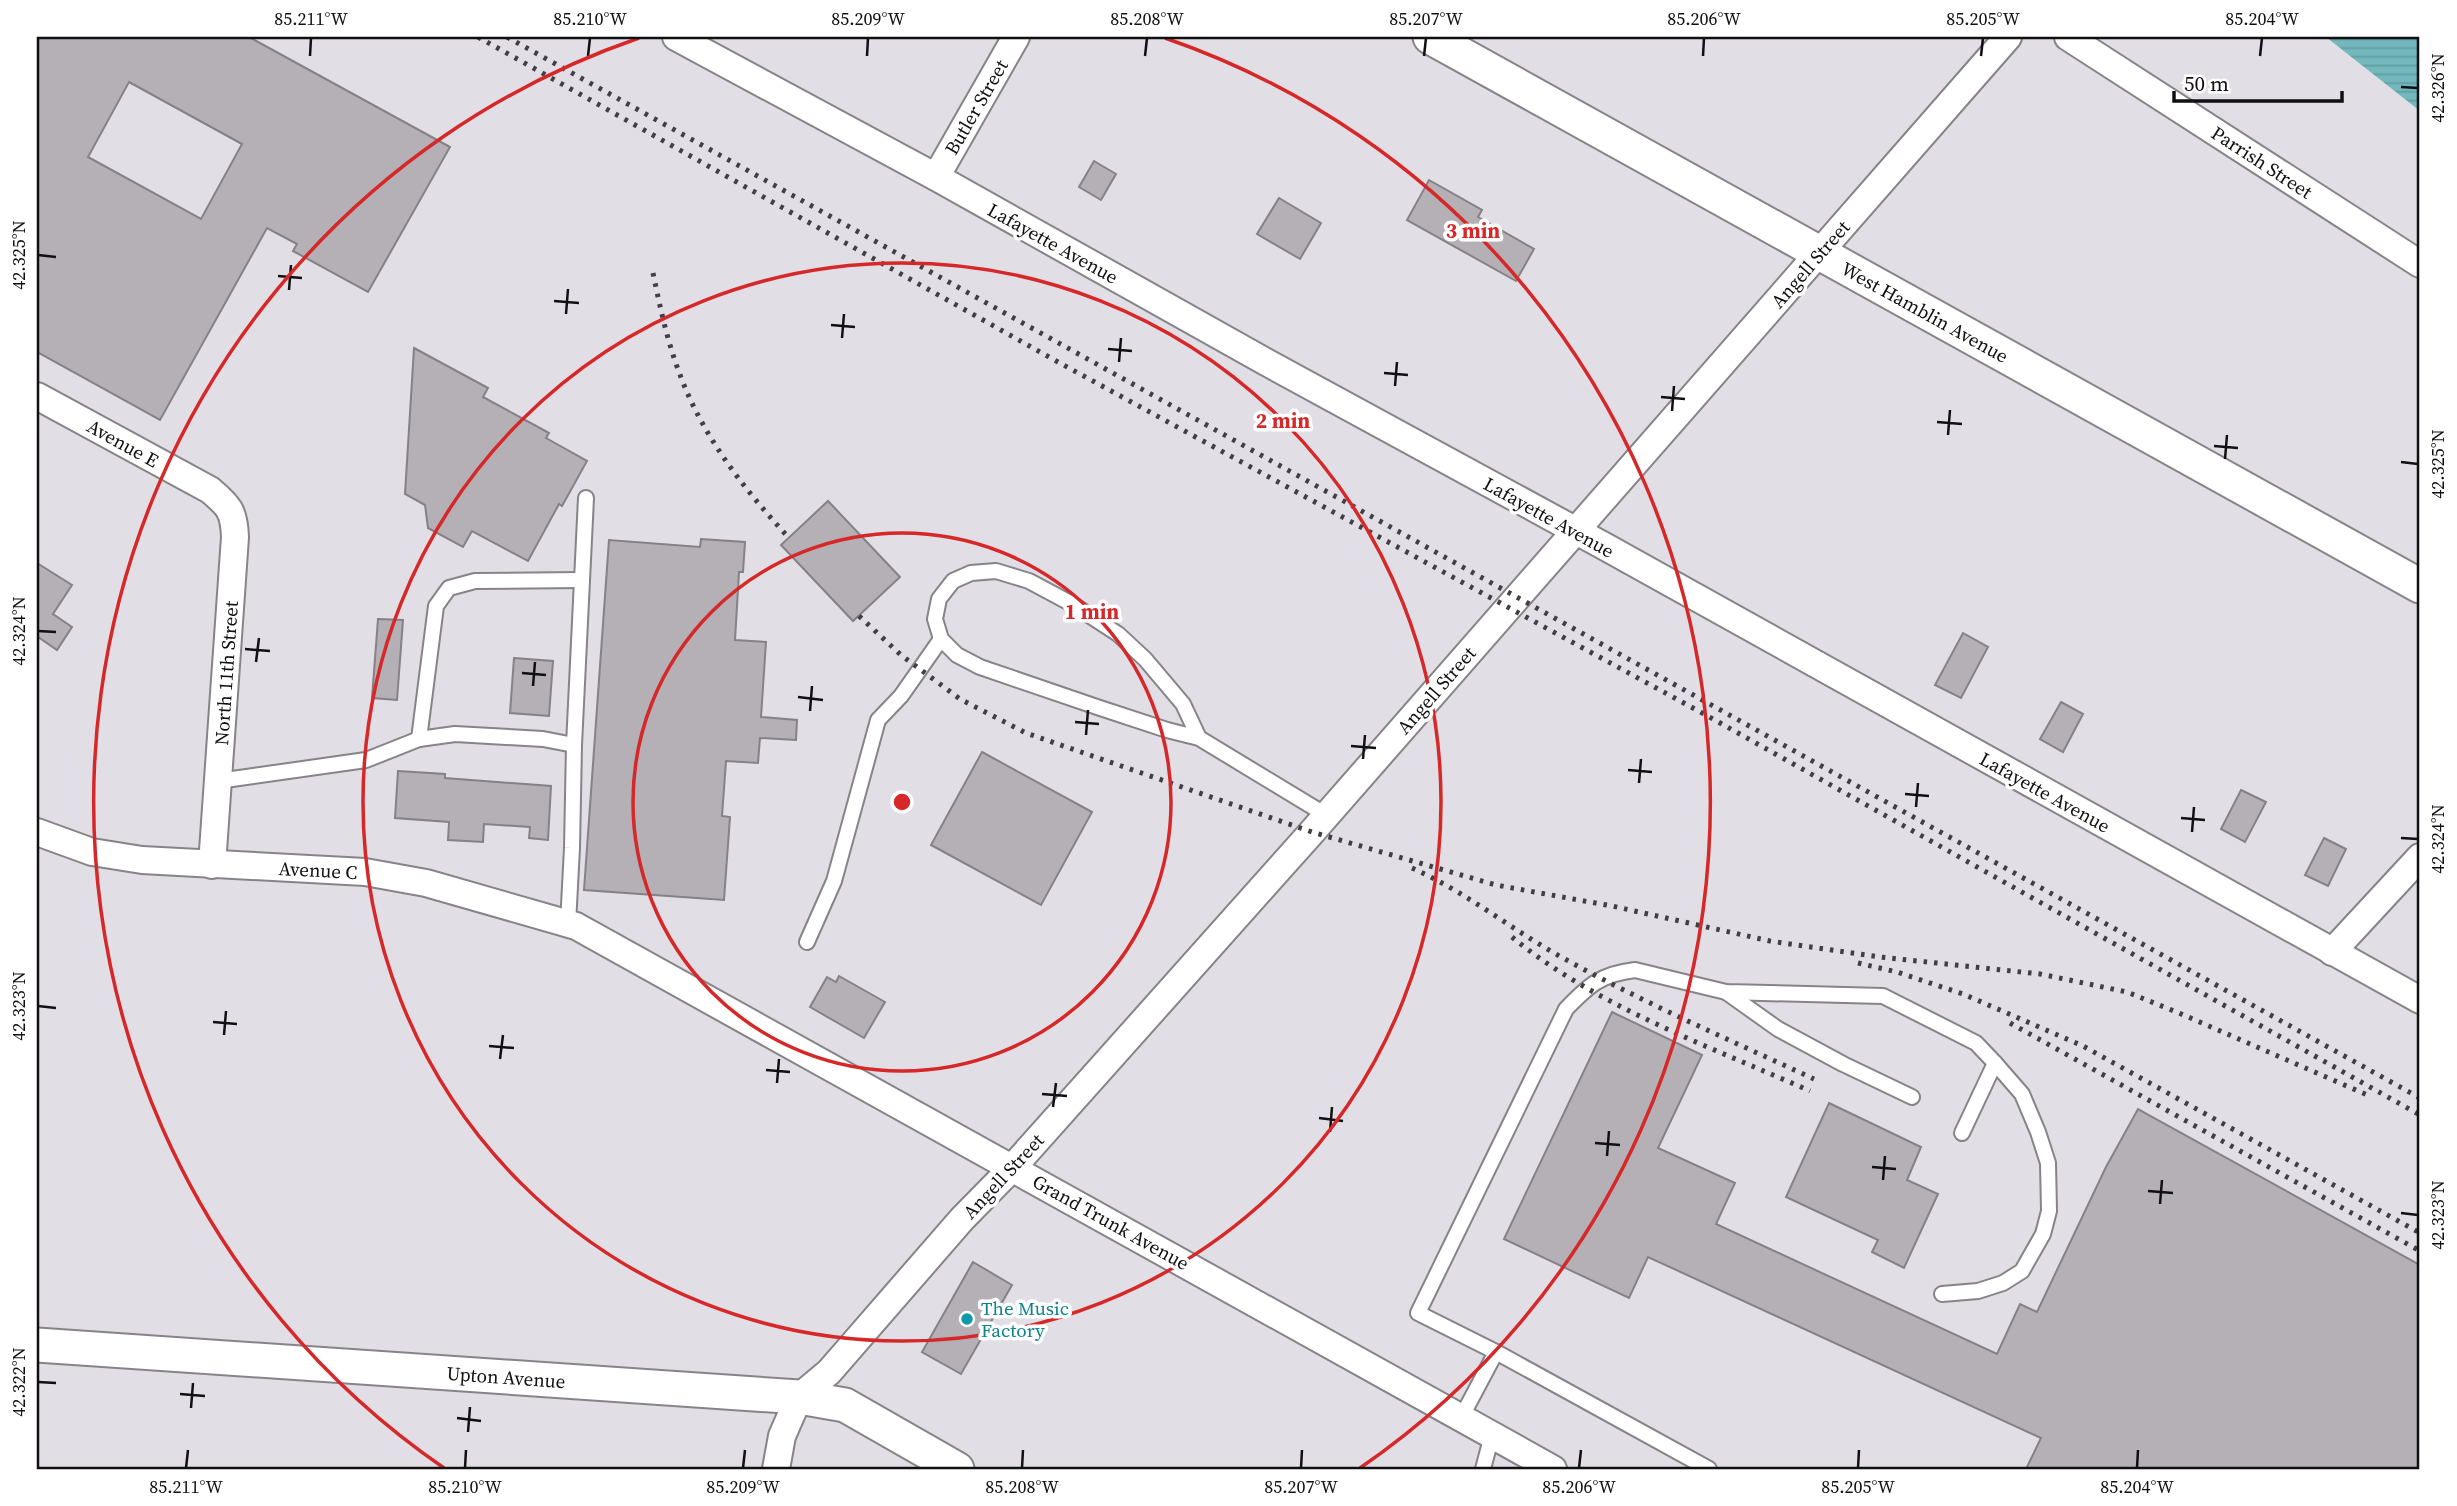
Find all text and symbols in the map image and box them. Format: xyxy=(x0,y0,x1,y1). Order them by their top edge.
text: 85.211°W xyxy=(274,6,348,31)
text: 85.210°W xyxy=(553,6,627,31)
text: 85.209°W xyxy=(831,6,905,31)
text: 85.208°W xyxy=(1110,6,1184,31)
text: 85.207°W xyxy=(1389,6,1463,31)
text: 85.206°W xyxy=(1667,6,1741,31)
text: 85.205°W xyxy=(1946,6,2020,31)
text: 85.204°W xyxy=(2225,6,2299,31)
text: 42.326°N xyxy=(2425,53,2450,123)
street label: Butler Street xyxy=(938,54,1014,159)
scale bar xyxy=(2174,60,2342,104)
text: 50 m xyxy=(2184,69,2229,98)
street label: Parrish Street xyxy=(2206,120,2318,205)
street label: Lafayette Avenue xyxy=(983,196,1123,290)
street label: Angell Street xyxy=(1765,214,1856,313)
text: 3 min xyxy=(1446,216,1500,245)
text: 42.325°N xyxy=(6,220,31,290)
street label: West Hamblin Avenue xyxy=(1837,255,2013,369)
text: 2 min xyxy=(1256,406,1310,435)
street label: Avenue E xyxy=(82,413,164,473)
text: 42.325°N xyxy=(2425,429,2450,499)
street label: Lafayette Avenue xyxy=(1479,470,1619,564)
text: 42.324°N xyxy=(6,596,31,666)
text: 1 min xyxy=(1065,597,1119,626)
street label: North 11th Street xyxy=(208,599,244,746)
street label: Angell Street xyxy=(1391,640,1482,739)
street label: Lafayette Avenue xyxy=(1975,745,2115,839)
centre of rings xyxy=(890,790,914,814)
text: 42.324°N xyxy=(2425,804,2450,874)
street label: Avenue C xyxy=(278,855,358,885)
text: 42.323°N xyxy=(6,971,31,1041)
street label: Angell Street xyxy=(957,1127,1050,1224)
street label: Grand Trunk Avenue xyxy=(1028,1168,1194,1276)
text: 42.323°N xyxy=(2425,1180,2450,1250)
place label: The Music Factory xyxy=(981,1295,1069,1343)
marker: The Music Factory xyxy=(959,1311,975,1327)
text: 42.322°N xyxy=(6,1347,31,1417)
street label: Upton Avenue xyxy=(446,1360,566,1394)
text: 85.211°W xyxy=(149,1474,223,1499)
text: 85.210°W xyxy=(428,1474,502,1499)
text: 85.209°W xyxy=(706,1474,780,1499)
text: 85.208°W xyxy=(985,1474,1059,1499)
text: 85.207°W xyxy=(1264,1474,1338,1499)
text: 85.206°W xyxy=(1542,1474,1616,1499)
text: 85.205°W xyxy=(1821,1474,1895,1499)
text: 85.204°W xyxy=(2100,1474,2174,1499)

